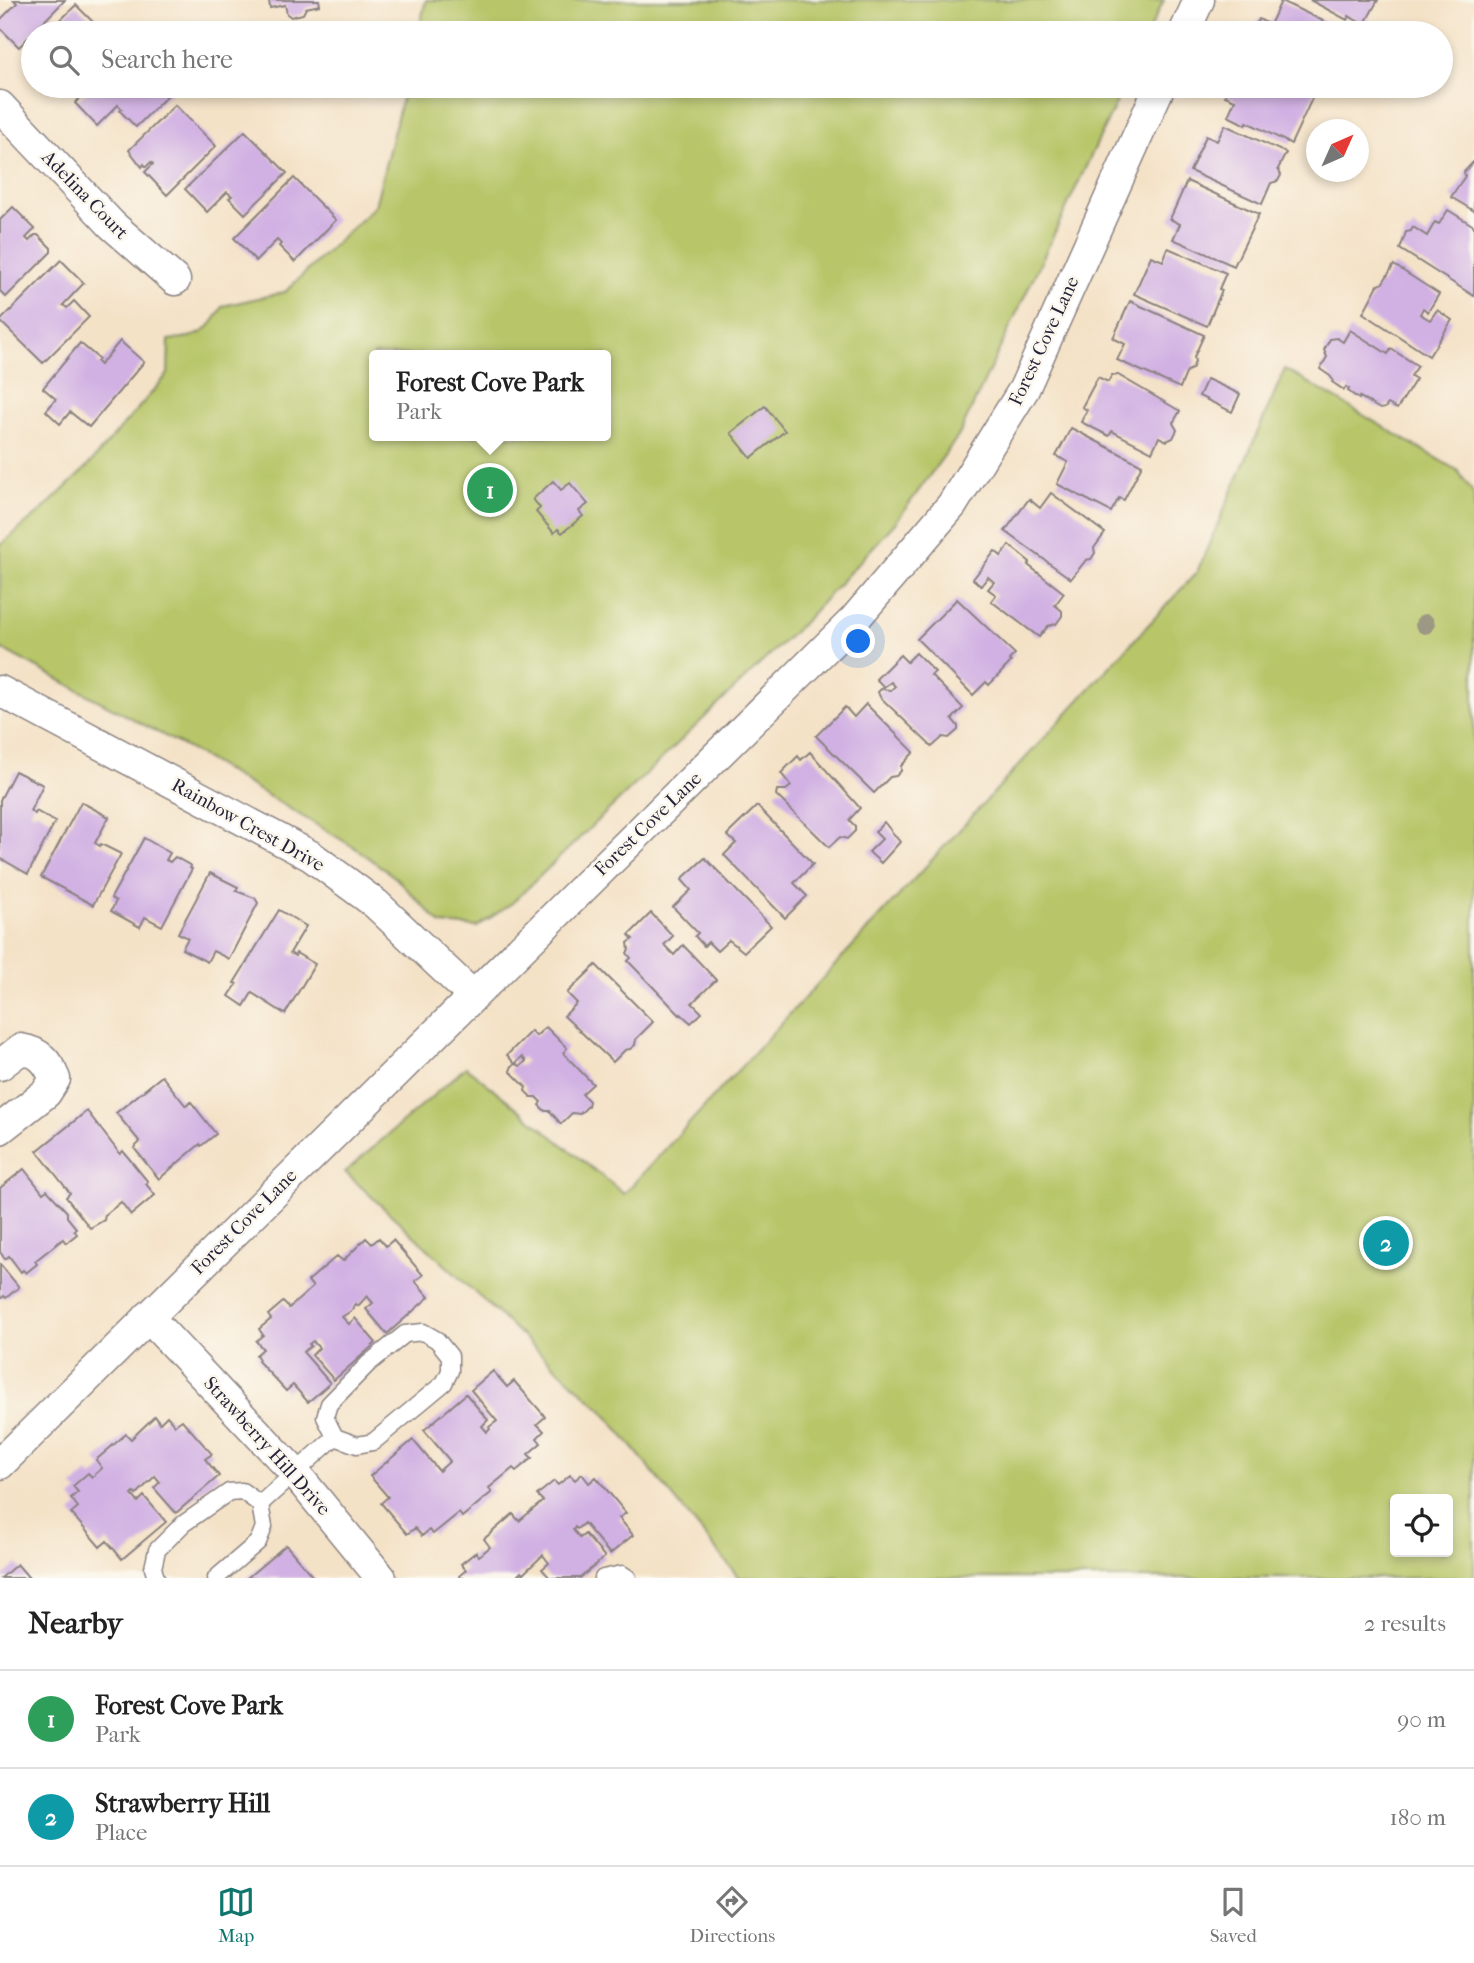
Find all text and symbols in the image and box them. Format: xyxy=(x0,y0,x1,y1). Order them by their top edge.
search box xyxy=(21,21,1453,98)
icon: search xyxy=(45,41,83,79)
text: Search here xyxy=(101,44,233,75)
north arrow xyxy=(1306,119,1369,182)
street label: Adelina Court xyxy=(37,145,133,244)
street label: Forest Cove Lane xyxy=(1004,273,1084,409)
popup xyxy=(369,350,611,441)
text: Forest Cove Park xyxy=(396,367,584,398)
text: Park xyxy=(396,398,442,425)
pin: 1 xyxy=(467,464,513,516)
your location xyxy=(841,624,875,658)
street label: Forest Cove Lane xyxy=(590,767,706,881)
street label: Rainbow Crest Drive xyxy=(168,774,328,876)
street label: Forest Cove Lane xyxy=(187,1165,301,1279)
pin: 2 xyxy=(1363,1217,1409,1269)
street label: Strawberry Hill Drive xyxy=(199,1372,335,1520)
map controls xyxy=(1390,1494,1453,1557)
button: locate xyxy=(1390,1494,1453,1557)
text: Nearby xyxy=(28,1606,123,1641)
text: 2 results xyxy=(1364,1610,1446,1637)
text: Forest Cove Park xyxy=(95,1690,283,1721)
text: 1 xyxy=(47,1706,55,1733)
text: 90 m xyxy=(1397,1706,1446,1733)
text: Park xyxy=(95,1721,141,1748)
text: Strawberry Hill xyxy=(95,1788,270,1819)
text: 2 xyxy=(45,1804,57,1831)
text: 180 m xyxy=(1389,1804,1446,1831)
text: Place xyxy=(95,1819,147,1846)
tab: Map xyxy=(217,1883,255,1947)
tab: Directions xyxy=(690,1883,775,1947)
tab: Saved xyxy=(1210,1883,1257,1947)

